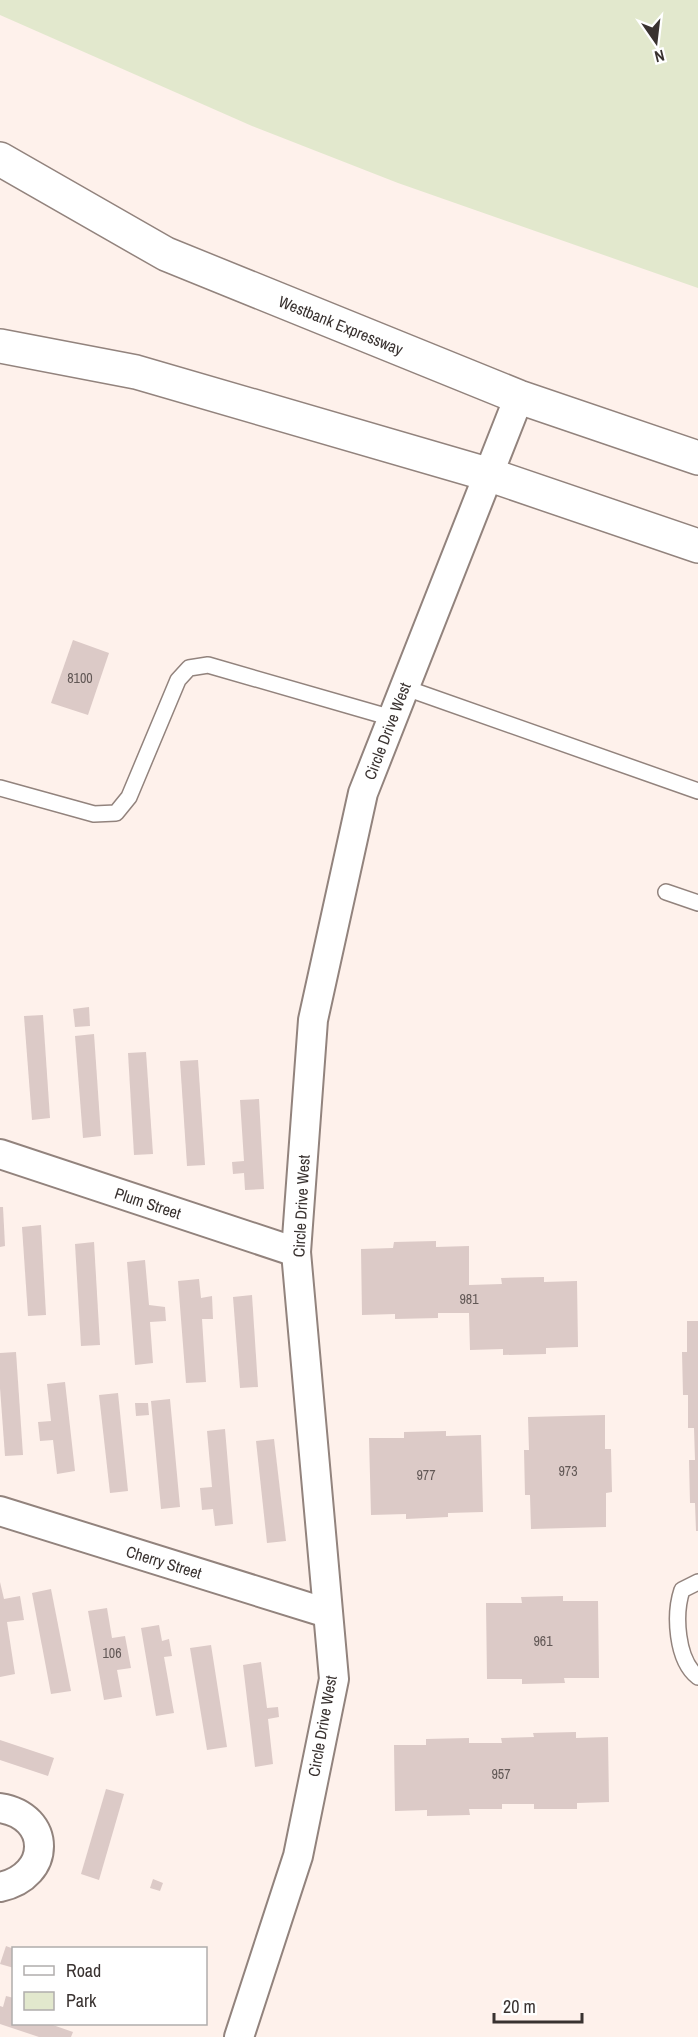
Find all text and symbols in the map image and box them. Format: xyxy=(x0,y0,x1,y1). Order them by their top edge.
north arrow xyxy=(626,12,686,72)
text: N xyxy=(652,45,667,68)
street label: Westbank Expressway xyxy=(275,290,407,360)
house number: 8100 xyxy=(67,669,93,687)
street label: Circle Drive West xyxy=(358,679,416,783)
street label: Circle Drive West xyxy=(287,1154,315,1258)
street label: Plum Street xyxy=(112,1182,184,1224)
house number: 981 xyxy=(459,1290,479,1308)
house number: 973 xyxy=(558,1462,578,1480)
house number: 977 xyxy=(416,1466,436,1484)
street label: Cherry Street xyxy=(123,1540,205,1584)
house number: 961 xyxy=(533,1632,553,1650)
house number: 106 xyxy=(102,1644,122,1662)
street label: Circle Drive West xyxy=(302,1673,342,1778)
house number: 957 xyxy=(491,1765,511,1783)
legend xyxy=(12,1947,207,2025)
text: Road xyxy=(66,1958,101,1983)
scale bar xyxy=(494,1986,582,2024)
text: Park xyxy=(66,1988,97,2013)
text: 20 m xyxy=(503,1994,536,2019)

